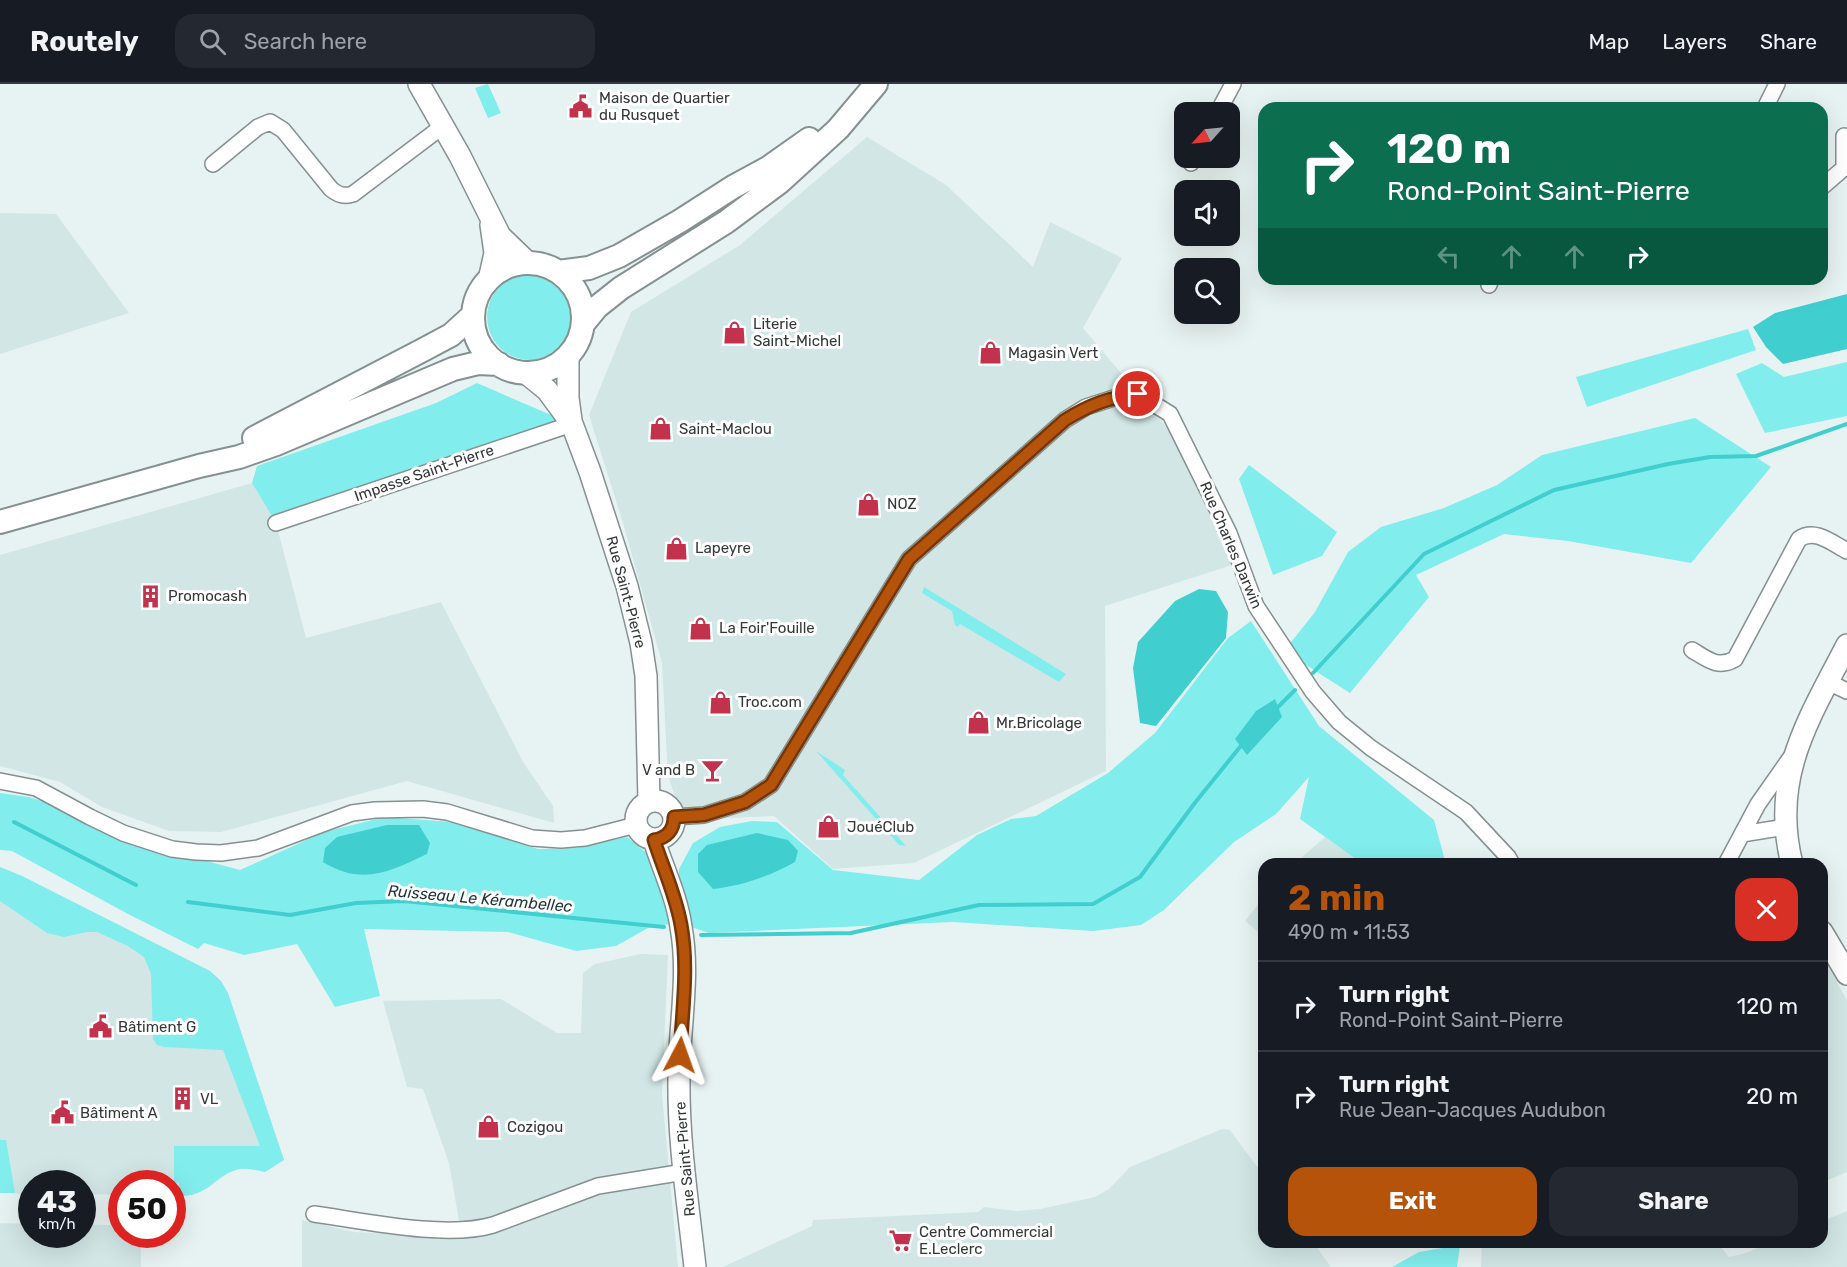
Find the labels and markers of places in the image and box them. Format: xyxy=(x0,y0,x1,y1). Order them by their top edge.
place label: Maison de Quartier du Rusquet xyxy=(599,89,730,124)
public building icon: Maison de Quartier du Rusquet xyxy=(568,94,594,120)
place label: Literie Saint-Michel xyxy=(753,315,841,350)
shop icon: Literie Saint-Michel xyxy=(722,320,748,346)
shop icon: Magasin Vert xyxy=(977,340,1003,366)
place label: Magasin Vert xyxy=(1008,344,1098,362)
pin xyxy=(1112,368,1163,419)
shop icon: Saint-Maclou xyxy=(648,416,674,442)
place label: Saint-Maclou xyxy=(679,420,772,438)
shop icon: NOZ xyxy=(856,491,882,517)
place label: NOZ xyxy=(887,495,916,513)
shop icon: Lapeyre xyxy=(664,535,690,561)
place label: Lapeyre xyxy=(695,539,751,557)
building icon: Promocash xyxy=(137,583,163,609)
place label: Promocash xyxy=(168,587,247,605)
shop icon: La Foir'Fouille xyxy=(688,615,714,641)
place label: La Foir'Fouille xyxy=(719,619,815,637)
shop icon: Troc.com xyxy=(707,689,733,715)
place label: Troc.com xyxy=(738,693,802,711)
shop icon: Mr.Bricolage xyxy=(965,710,991,736)
place label: Mr.Bricolage xyxy=(996,714,1082,732)
bar icon: V and B xyxy=(700,757,726,783)
place label: V and B xyxy=(642,761,695,779)
shop icon: JouéClub xyxy=(816,814,842,840)
place label: JouéClub xyxy=(847,818,914,836)
public building icon: Bâtiment G xyxy=(87,1014,113,1040)
place label: Bâtiment G xyxy=(118,1018,196,1036)
building icon: VL xyxy=(169,1086,195,1112)
place label: VL xyxy=(200,1090,219,1108)
public building icon: Bâtiment A xyxy=(49,1100,75,1126)
place label: Bâtiment A xyxy=(80,1104,158,1122)
shop icon: Cozigou xyxy=(476,1114,502,1140)
place label: Cozigou xyxy=(507,1118,563,1136)
place label: Centre Commercial E.Leclerc xyxy=(919,1223,1053,1258)
supermarket icon: Centre Commercial E.Leclerc xyxy=(888,1228,914,1254)

